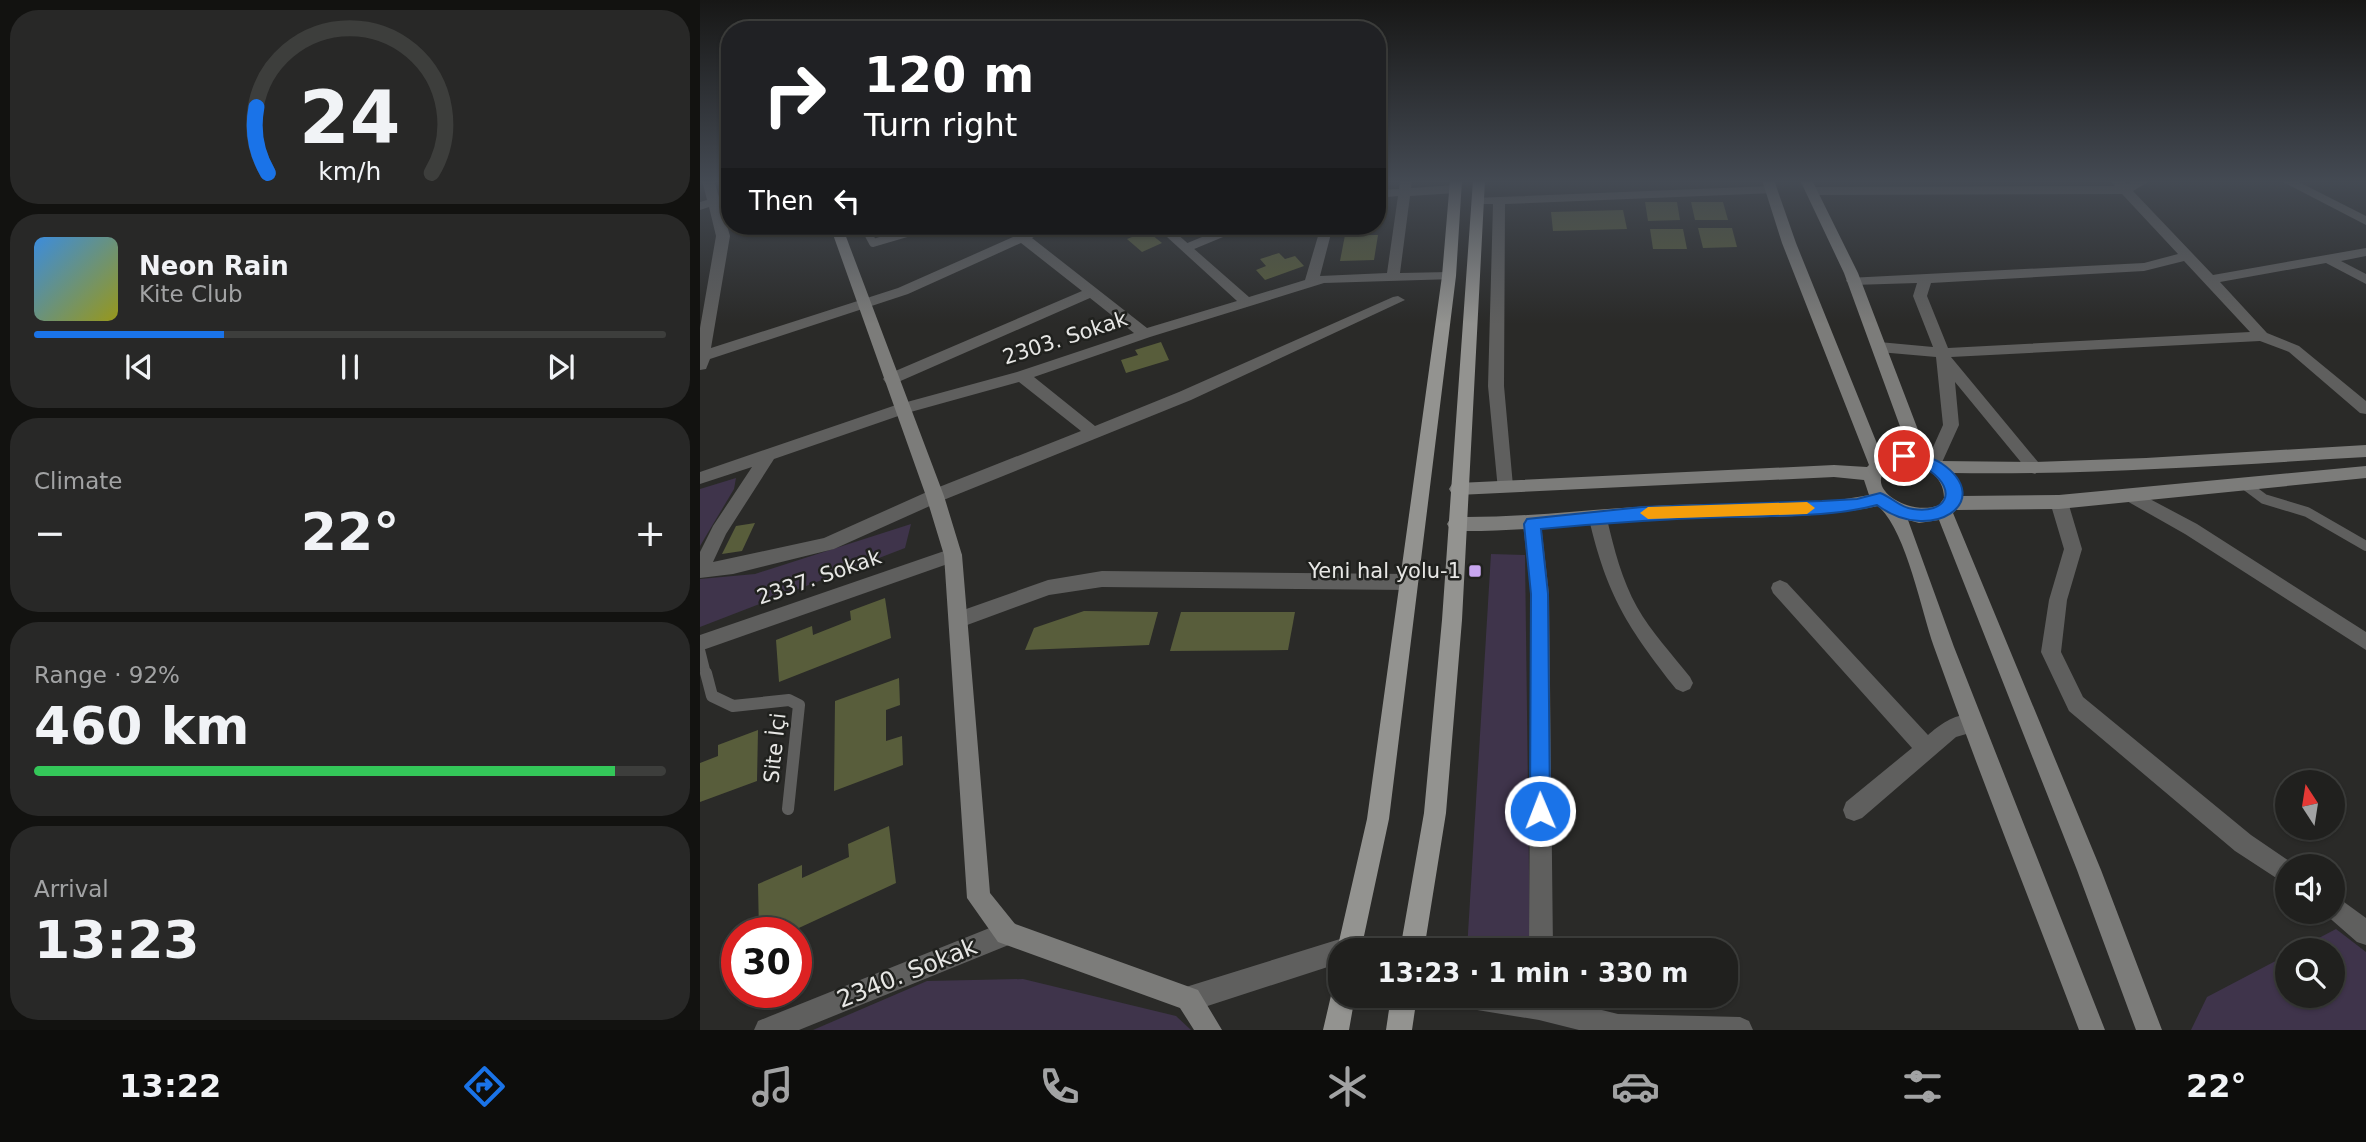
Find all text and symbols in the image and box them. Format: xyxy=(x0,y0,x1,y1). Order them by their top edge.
text: 120 m xyxy=(864,47,1034,104)
icon: right xyxy=(749,49,840,140)
text: 24 xyxy=(299,75,401,160)
text: Turn right xyxy=(864,106,1017,144)
text: km/h xyxy=(318,157,382,186)
icon: left xyxy=(828,182,866,220)
text: Then xyxy=(749,186,814,216)
text: Neon Rain xyxy=(139,251,289,281)
text: Kite Club xyxy=(139,281,243,307)
street label: 2303. Sokak xyxy=(1000,306,1131,369)
icon: previous xyxy=(120,348,158,386)
icon: pause xyxy=(331,348,369,386)
icon: next xyxy=(542,348,580,386)
pin xyxy=(1874,426,1934,486)
icon: arrive xyxy=(1885,437,1923,475)
text: Climate xyxy=(34,468,123,494)
text: 22° xyxy=(301,502,399,562)
text: − xyxy=(34,511,66,555)
text: + xyxy=(634,511,666,555)
street label: 2337. Sokak xyxy=(754,544,885,609)
place label: Yeni hal yolu-1 xyxy=(1307,559,1461,583)
marker: Yeni hal yolu-1 xyxy=(1467,563,1483,579)
text: Range · 92% xyxy=(34,662,180,688)
text: 460 km xyxy=(34,696,249,756)
street label: Site İçi xyxy=(758,712,791,784)
north arrow xyxy=(2275,770,2345,840)
map controls xyxy=(2275,770,2345,1008)
position arrow xyxy=(1503,774,1577,848)
button: sound xyxy=(2275,854,2345,924)
text: Arrival xyxy=(34,876,109,902)
text: 13:23 xyxy=(34,910,200,970)
speed limit sign: 30 xyxy=(721,917,812,1008)
street label: 2340. Sokak xyxy=(833,932,981,1014)
button: search xyxy=(2275,938,2345,1008)
text: 13:23 · 1 min · 330 m xyxy=(1378,958,1688,988)
icon: directions xyxy=(460,1062,509,1111)
icon: music xyxy=(748,1062,797,1111)
icon: phone xyxy=(1035,1062,1084,1111)
icon: climate xyxy=(1323,1062,1372,1111)
icon: car xyxy=(1611,1062,1660,1111)
icon: filters xyxy=(1898,1062,1947,1111)
text: 13:22 xyxy=(119,1067,221,1105)
text: 22° xyxy=(2186,1067,2247,1105)

